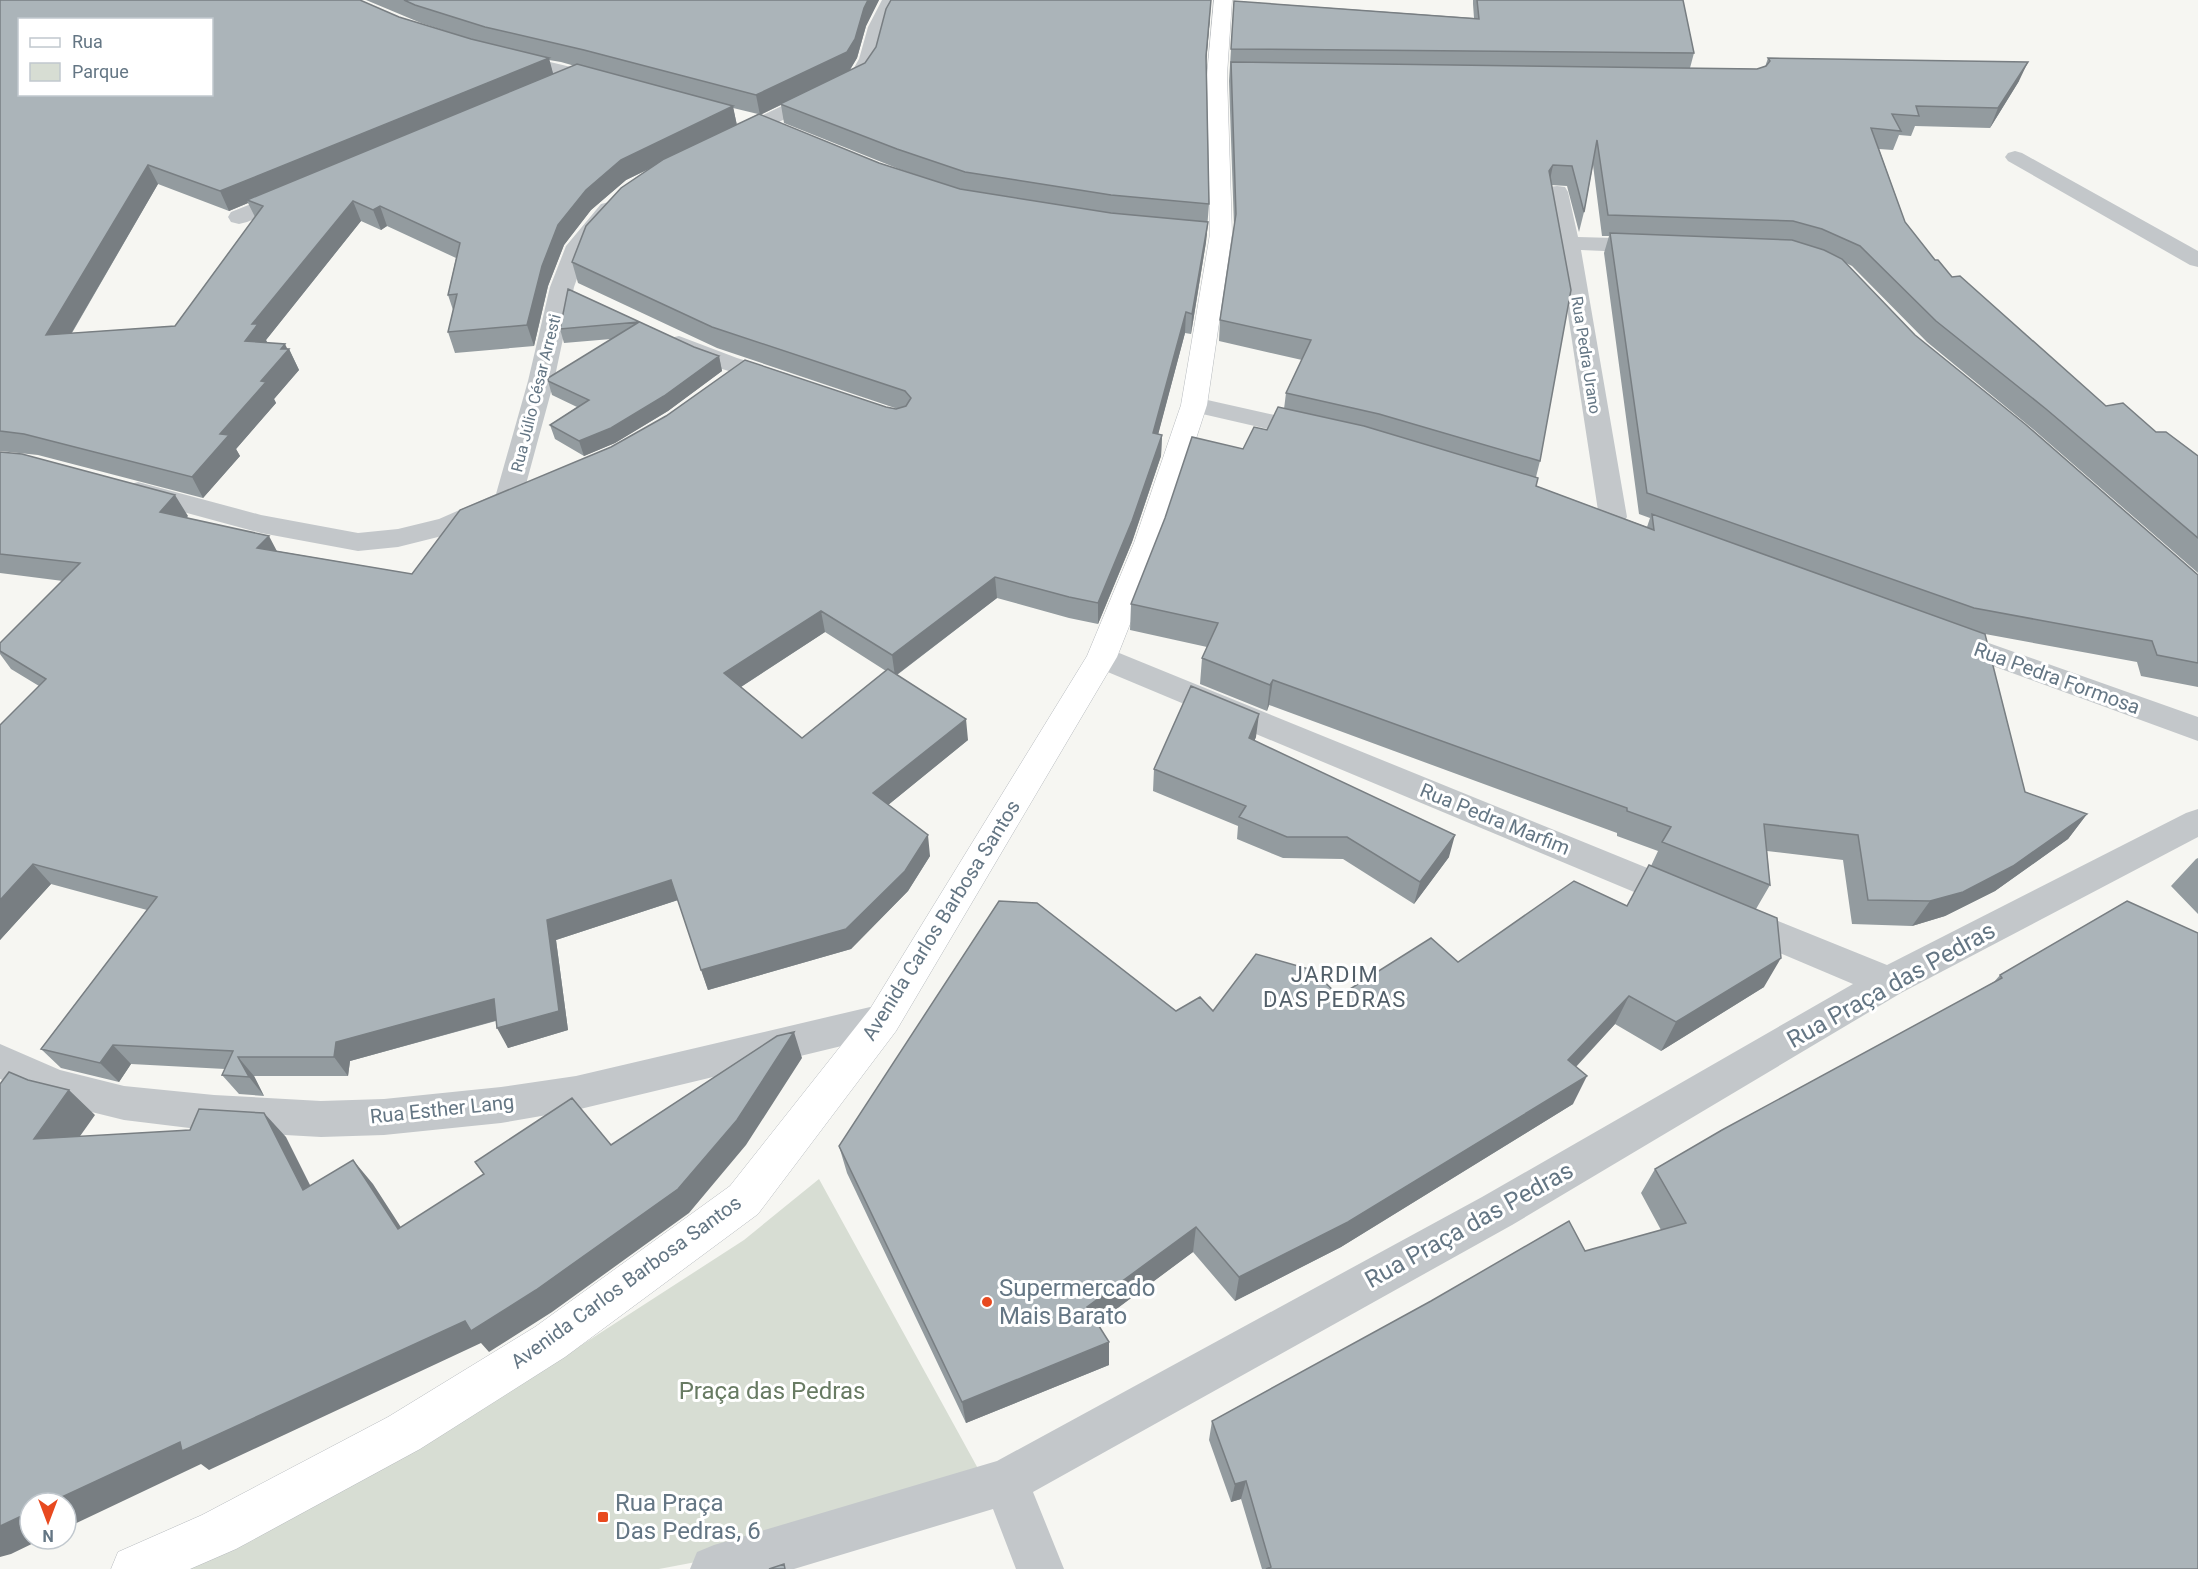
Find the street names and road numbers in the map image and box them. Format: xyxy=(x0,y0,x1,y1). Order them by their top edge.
street label: Rua Pedra Urano xyxy=(1567,295,1605,415)
street label: Rua Júlio César Arresti xyxy=(507,312,565,474)
street label: Rua Pedra Formosa xyxy=(1971,637,2143,719)
street label: Rua Pedra Marfim xyxy=(1417,778,1573,860)
street label: Avenida Carlos Barbosa Santos xyxy=(857,795,1025,1045)
street label: Rua Praça das Pedras xyxy=(1782,916,2000,1054)
street label: Rua Esther Lang xyxy=(369,1090,515,1128)
street label: Rua Praça das Pedras xyxy=(1360,1156,1578,1294)
street label: Avenida Carlos Barbosa Santos xyxy=(506,1190,746,1374)

